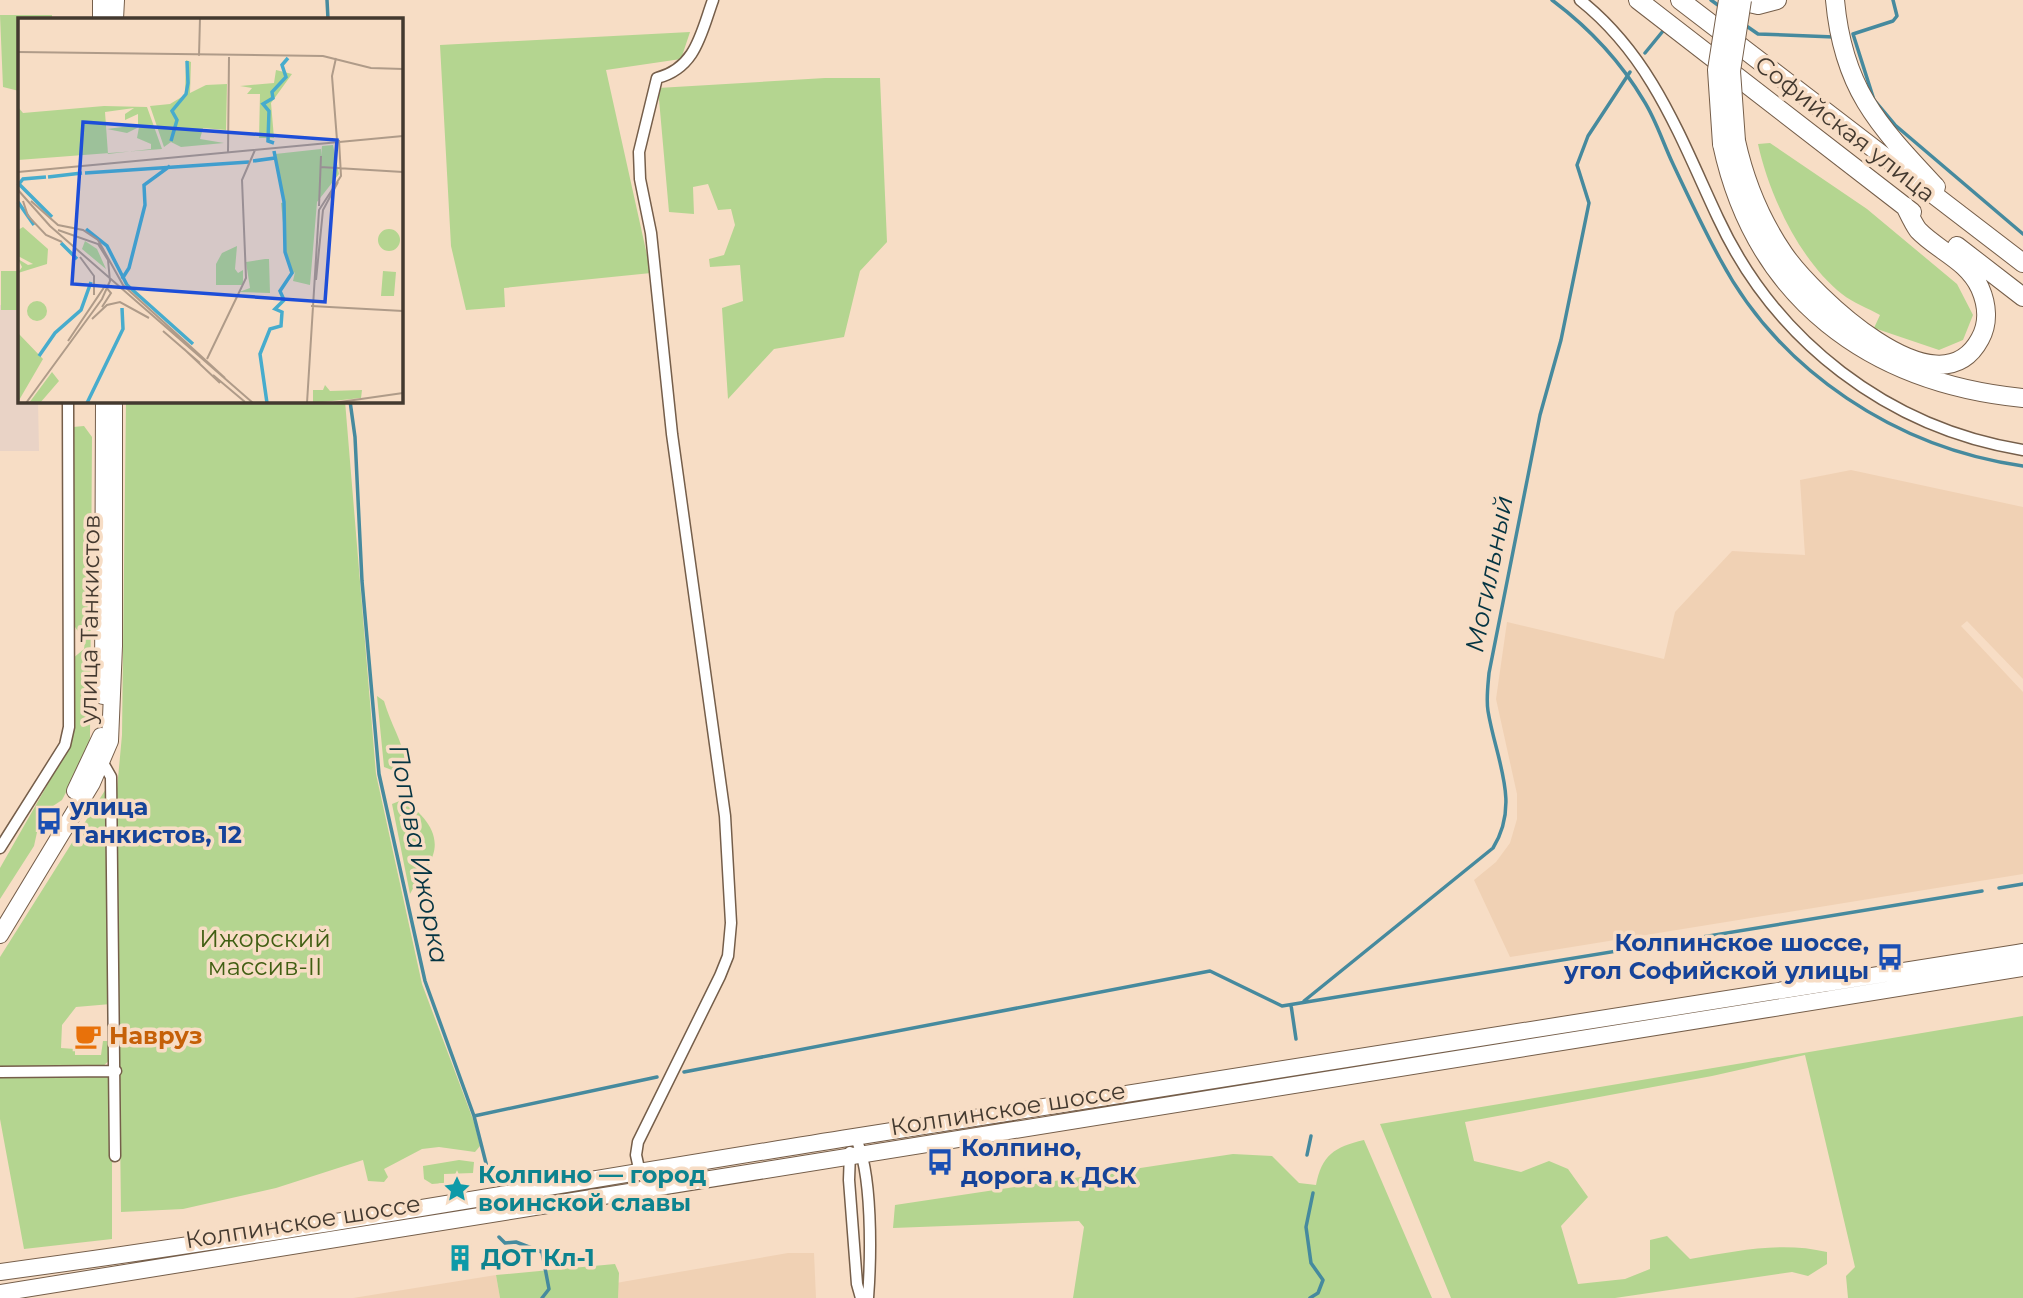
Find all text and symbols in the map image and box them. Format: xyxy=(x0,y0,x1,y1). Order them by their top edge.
inset map xyxy=(18,18,402,402)
street label: Софийская улица xyxy=(1749,49,1941,208)
water label: Могильный xyxy=(1458,493,1520,655)
street label: улица Танкистов xyxy=(73,514,106,725)
water label: Попова Ижорка xyxy=(382,742,456,966)
place label: улица Танкистов, 12 xyxy=(69,792,242,849)
bus stop icon: улица Танкистов, 12 xyxy=(34,806,64,836)
park label: Ижорский массив-II xyxy=(199,924,331,981)
place label: Колпинское шоссе, угол Софийской улицы xyxy=(1563,928,1869,985)
bus stop icon: Колпинское шоссе, угол Софийской улицы xyxy=(1875,942,1905,972)
cafe icon: Навруз xyxy=(73,1021,103,1051)
place label: Навруз xyxy=(109,1021,203,1050)
street label: Колпинское шоссе xyxy=(888,1076,1128,1141)
place label: Колпино, дорога к ДСК xyxy=(961,1133,1137,1190)
bus stop icon: Колпино, дорога к ДСК xyxy=(925,1147,955,1177)
place label: Колпино — город воинской славы xyxy=(478,1160,707,1217)
place icon: Колпино — город воинской славы xyxy=(442,1174,472,1204)
street label: Колпинское шоссе xyxy=(183,1189,423,1254)
building icon: ДОТ Кл-1 xyxy=(445,1243,475,1273)
place label: ДОТ Кл-1 xyxy=(481,1243,595,1272)

